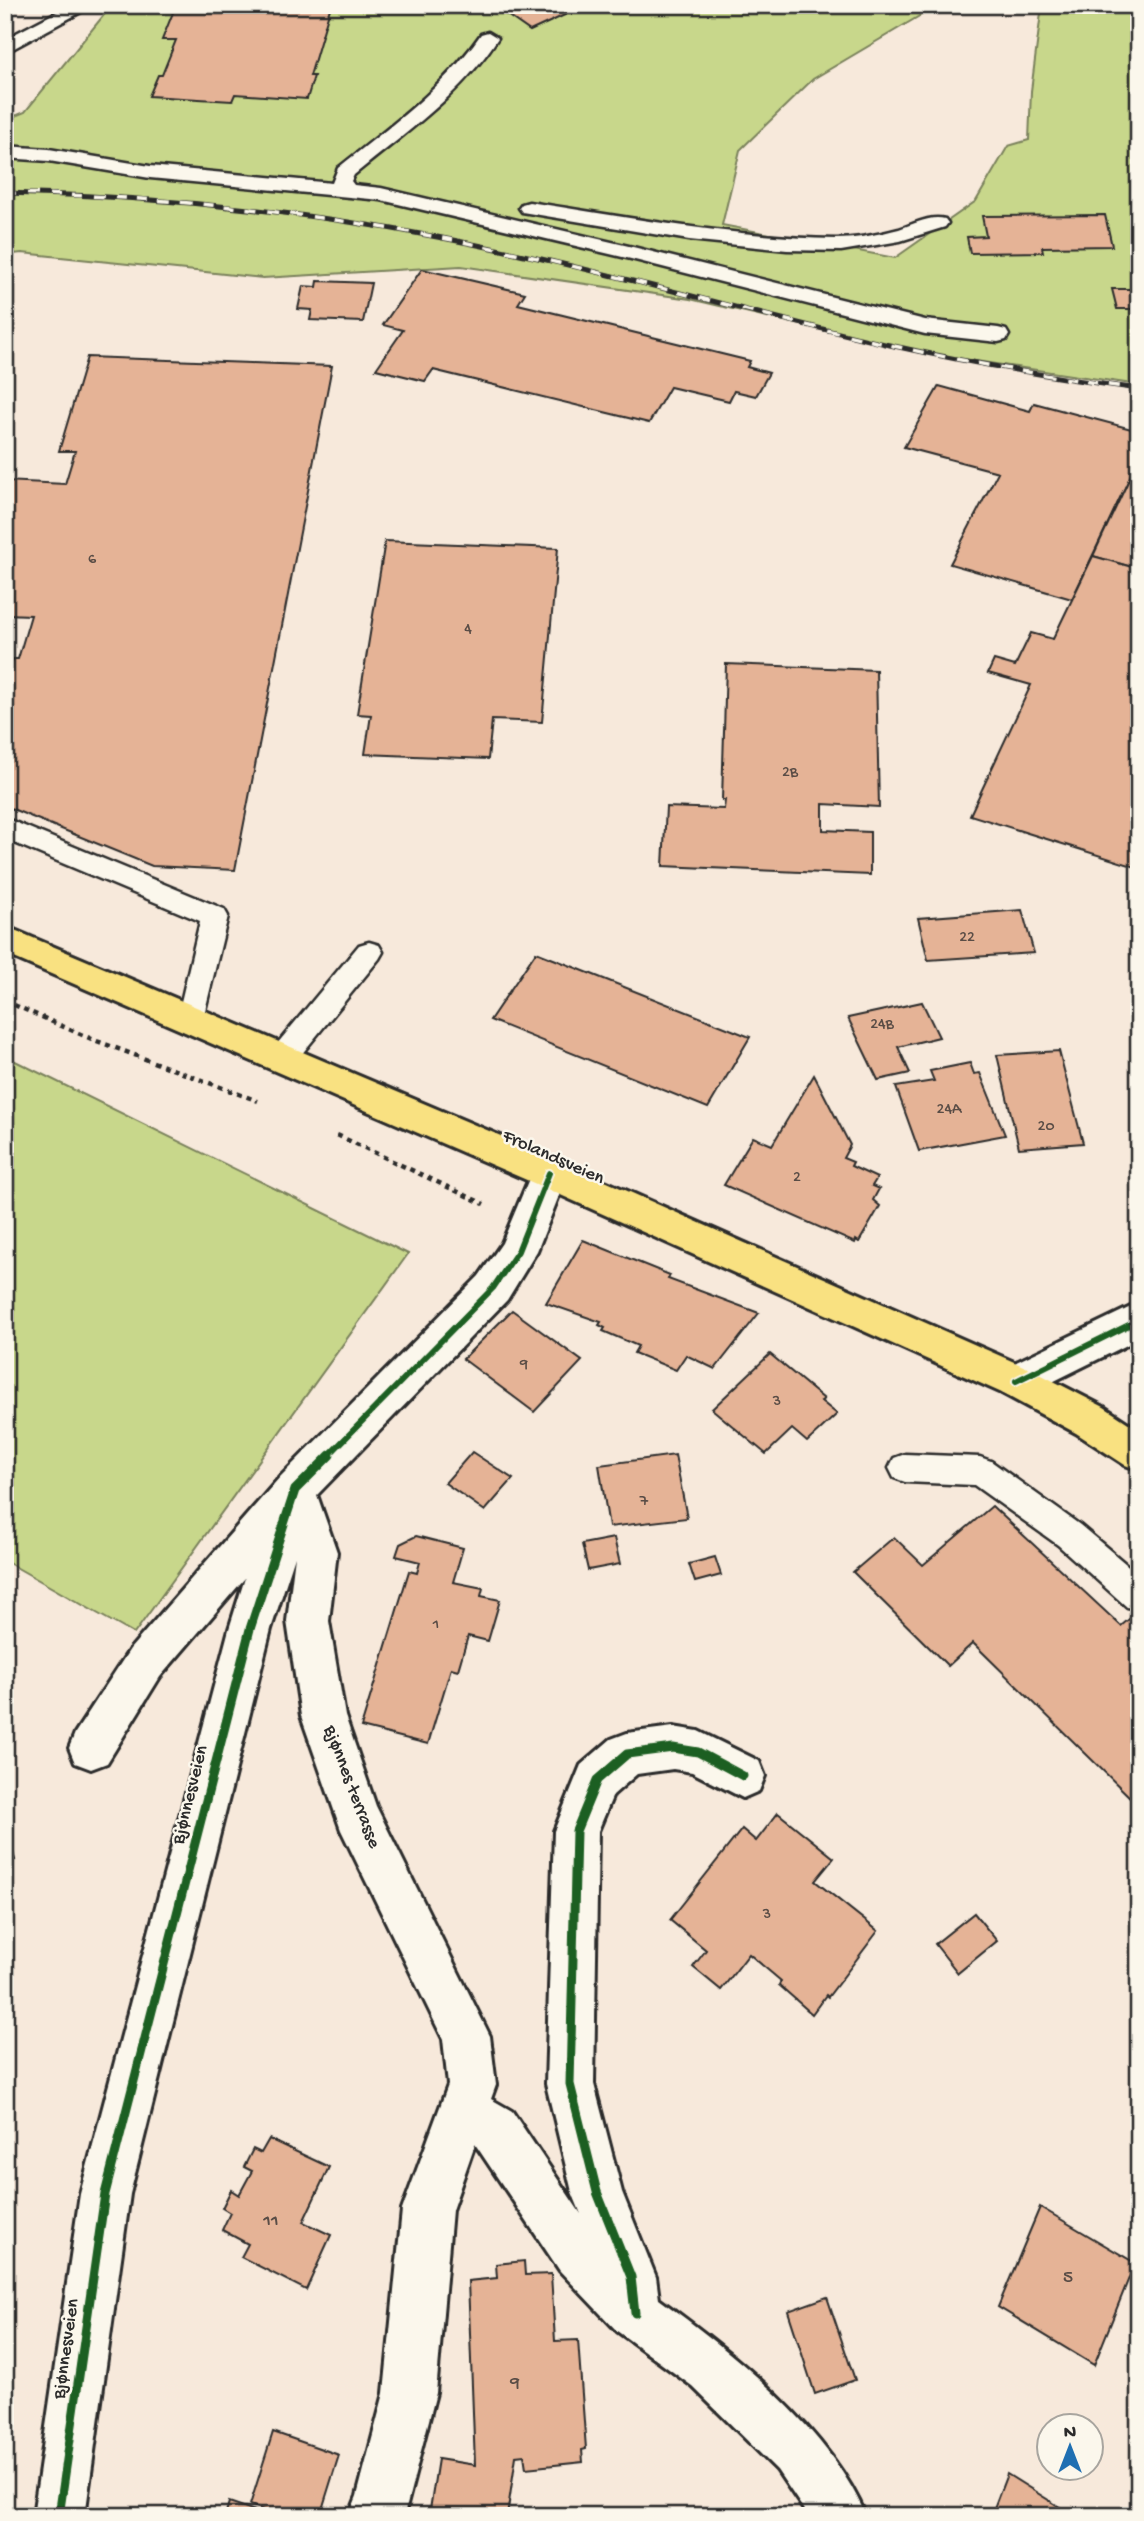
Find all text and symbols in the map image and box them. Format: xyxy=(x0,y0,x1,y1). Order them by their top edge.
house number: 6 xyxy=(88,551,97,570)
house number: 4 xyxy=(464,621,472,640)
house number: 2B xyxy=(782,764,799,783)
house number: 22 xyxy=(959,929,975,948)
house number: 24B xyxy=(870,1016,895,1035)
house number: 24A xyxy=(937,1101,963,1120)
house number: 20 xyxy=(1038,1118,1054,1137)
street label: Frolandsveien xyxy=(497,1125,608,1191)
house number: 2 xyxy=(793,1169,801,1188)
house number: 9 xyxy=(519,1356,528,1375)
house number: 3 xyxy=(772,1393,781,1412)
house number: 7 xyxy=(639,1493,649,1512)
house number: 1 xyxy=(432,1616,439,1635)
street label: Bjønnes terrasse xyxy=(317,1721,385,1852)
street label: Bjønnesveien xyxy=(167,1743,214,1848)
house number: 3 xyxy=(762,1906,771,1925)
house number: 11 xyxy=(262,2210,279,2233)
house number: 5 xyxy=(1063,2267,1073,2290)
street label: Bjønnesveien xyxy=(48,2297,85,2402)
house number: 9 xyxy=(509,2372,520,2395)
north arrow xyxy=(1036,2412,1106,2482)
text: N xyxy=(1064,2422,1076,2445)

